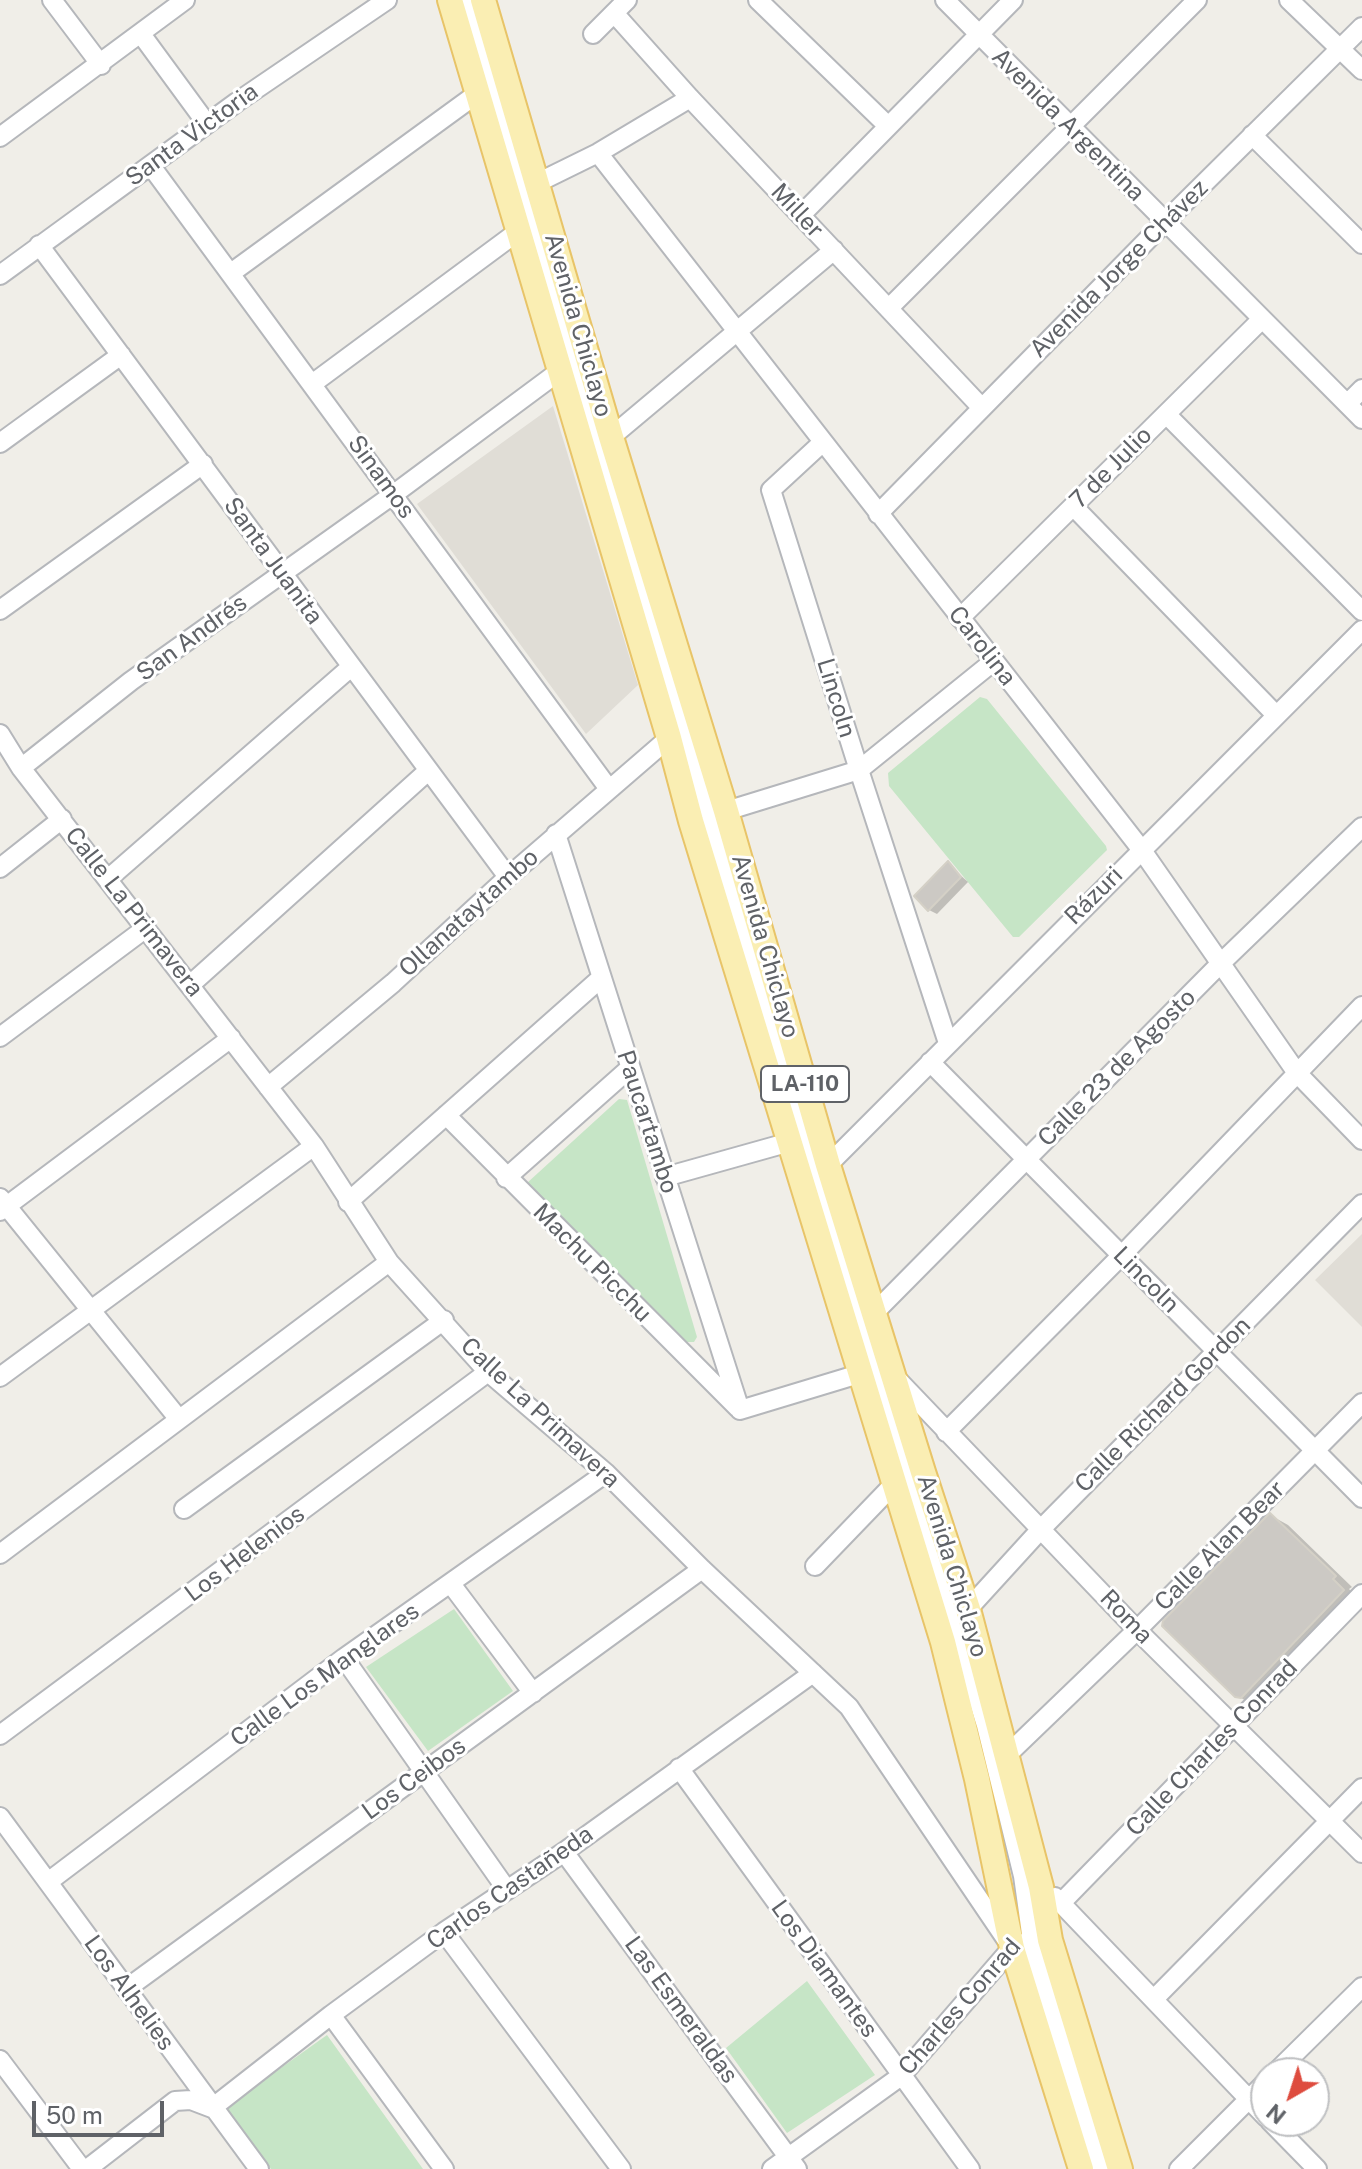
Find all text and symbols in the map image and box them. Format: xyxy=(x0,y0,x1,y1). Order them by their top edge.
street label: Avenida Argentina xyxy=(986,43,1150,207)
street label: Santa Victoria xyxy=(120,77,264,193)
street label: Avenida Jorge Chávez xyxy=(1024,174,1214,364)
street label: Miller xyxy=(765,178,829,244)
street label: Avenida Chiclayo xyxy=(538,230,618,420)
street label: 7 de Julio xyxy=(1064,421,1158,515)
street label: Sinamos xyxy=(341,430,421,524)
street label: Santa Juanita xyxy=(217,492,329,630)
street label: San Andrés xyxy=(131,588,253,688)
street label: Carolina xyxy=(942,601,1022,691)
street label: Lincoln xyxy=(810,655,862,741)
street label: Calle La Primavera xyxy=(59,821,209,1003)
street label: Ollanataytambo xyxy=(393,843,545,983)
street label: Avenida Chiclayo xyxy=(725,851,805,1041)
street label: Rázuri xyxy=(1059,861,1129,931)
street label: Calle 23 de Agosto xyxy=(1032,983,1202,1153)
street label: Paucartambo xyxy=(610,1047,684,1197)
road number: LA-110 xyxy=(761,1066,849,1102)
street label: Machu Picchu xyxy=(527,1198,657,1328)
street label: Lincoln xyxy=(1107,1241,1185,1319)
street label: Calle Richard Gordon xyxy=(1069,1311,1257,1499)
street label: Calle La Primavera xyxy=(454,1332,626,1494)
street label: Avenida Chiclayo xyxy=(911,1471,993,1661)
street label: Calle Alan Bear xyxy=(1149,1475,1291,1617)
street label: Los Helenios xyxy=(179,1500,311,1608)
street label: Roma xyxy=(1094,1584,1158,1650)
street label: Calle Los Manglares xyxy=(225,1597,425,1753)
street label: Calle Charles Conrad xyxy=(1120,1654,1304,1842)
street label: Los Ceibos xyxy=(357,1732,471,1826)
street label: Carlos Castañeda xyxy=(421,1820,599,1956)
street label: Los Diamantes xyxy=(765,1895,883,2043)
street label: Los Alhelies xyxy=(78,1930,180,2056)
street label: Las Esmeraldas xyxy=(618,1931,744,2089)
street label: Charles Conrad xyxy=(893,1933,1027,2081)
north arrow xyxy=(1250,2057,1330,2137)
scale bar xyxy=(36,2085,168,2135)
text: N xyxy=(1261,2099,1291,2130)
text: 50 m xyxy=(46,2101,103,2129)

